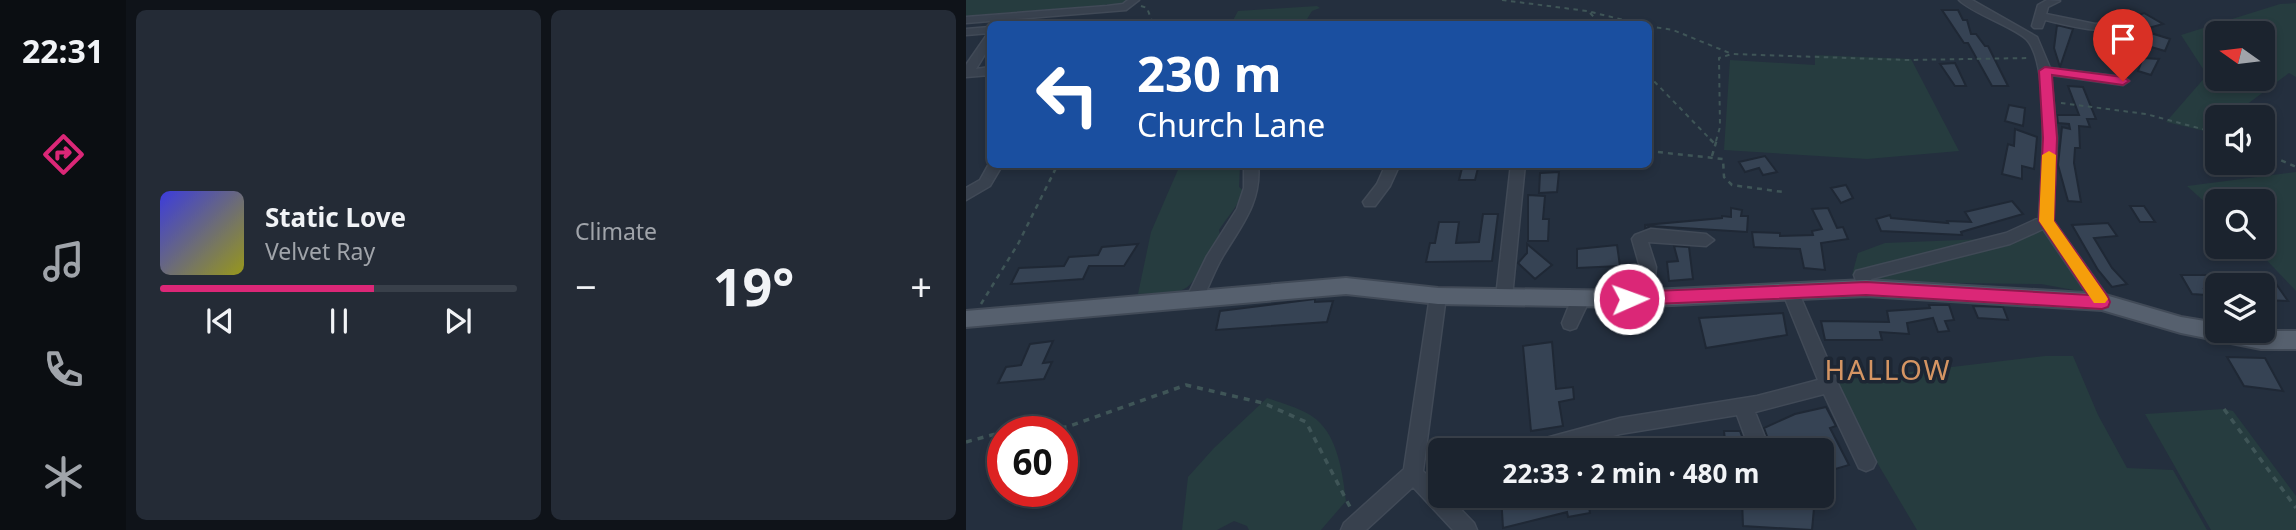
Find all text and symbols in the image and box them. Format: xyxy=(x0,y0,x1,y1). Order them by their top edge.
pin xyxy=(2093,9,2153,81)
icon: arrive xyxy=(2104,20,2142,58)
north arrow xyxy=(2205,21,2275,91)
map controls xyxy=(2205,21,2275,343)
text: 22:31 xyxy=(22,29,104,72)
text: 230 m xyxy=(1137,40,1282,106)
icon: left xyxy=(1022,49,1113,140)
text: Church Lane xyxy=(1137,103,1325,146)
button: sound xyxy=(2205,105,2275,175)
icon: directions xyxy=(39,130,88,179)
button: search xyxy=(2205,189,2275,259)
text: Static Love xyxy=(265,199,406,235)
text: Climate xyxy=(575,215,657,247)
text: Velvet Ray xyxy=(265,235,375,267)
icon: music xyxy=(39,237,88,286)
text: 19° xyxy=(713,250,794,321)
text: − xyxy=(575,260,597,312)
text: + xyxy=(910,260,932,312)
position arrow xyxy=(1592,262,1666,336)
button: layers xyxy=(2205,273,2275,343)
icon: previous xyxy=(201,302,239,340)
icon: pause xyxy=(320,302,358,340)
icon: next xyxy=(439,302,477,340)
icon: phone xyxy=(39,345,88,394)
district label: HALLOW xyxy=(1824,350,1952,388)
speed limit sign: 60 xyxy=(987,416,1078,507)
icon: climate xyxy=(39,452,88,501)
text: 22:33 · 2 min · 480 m xyxy=(1503,455,1759,491)

